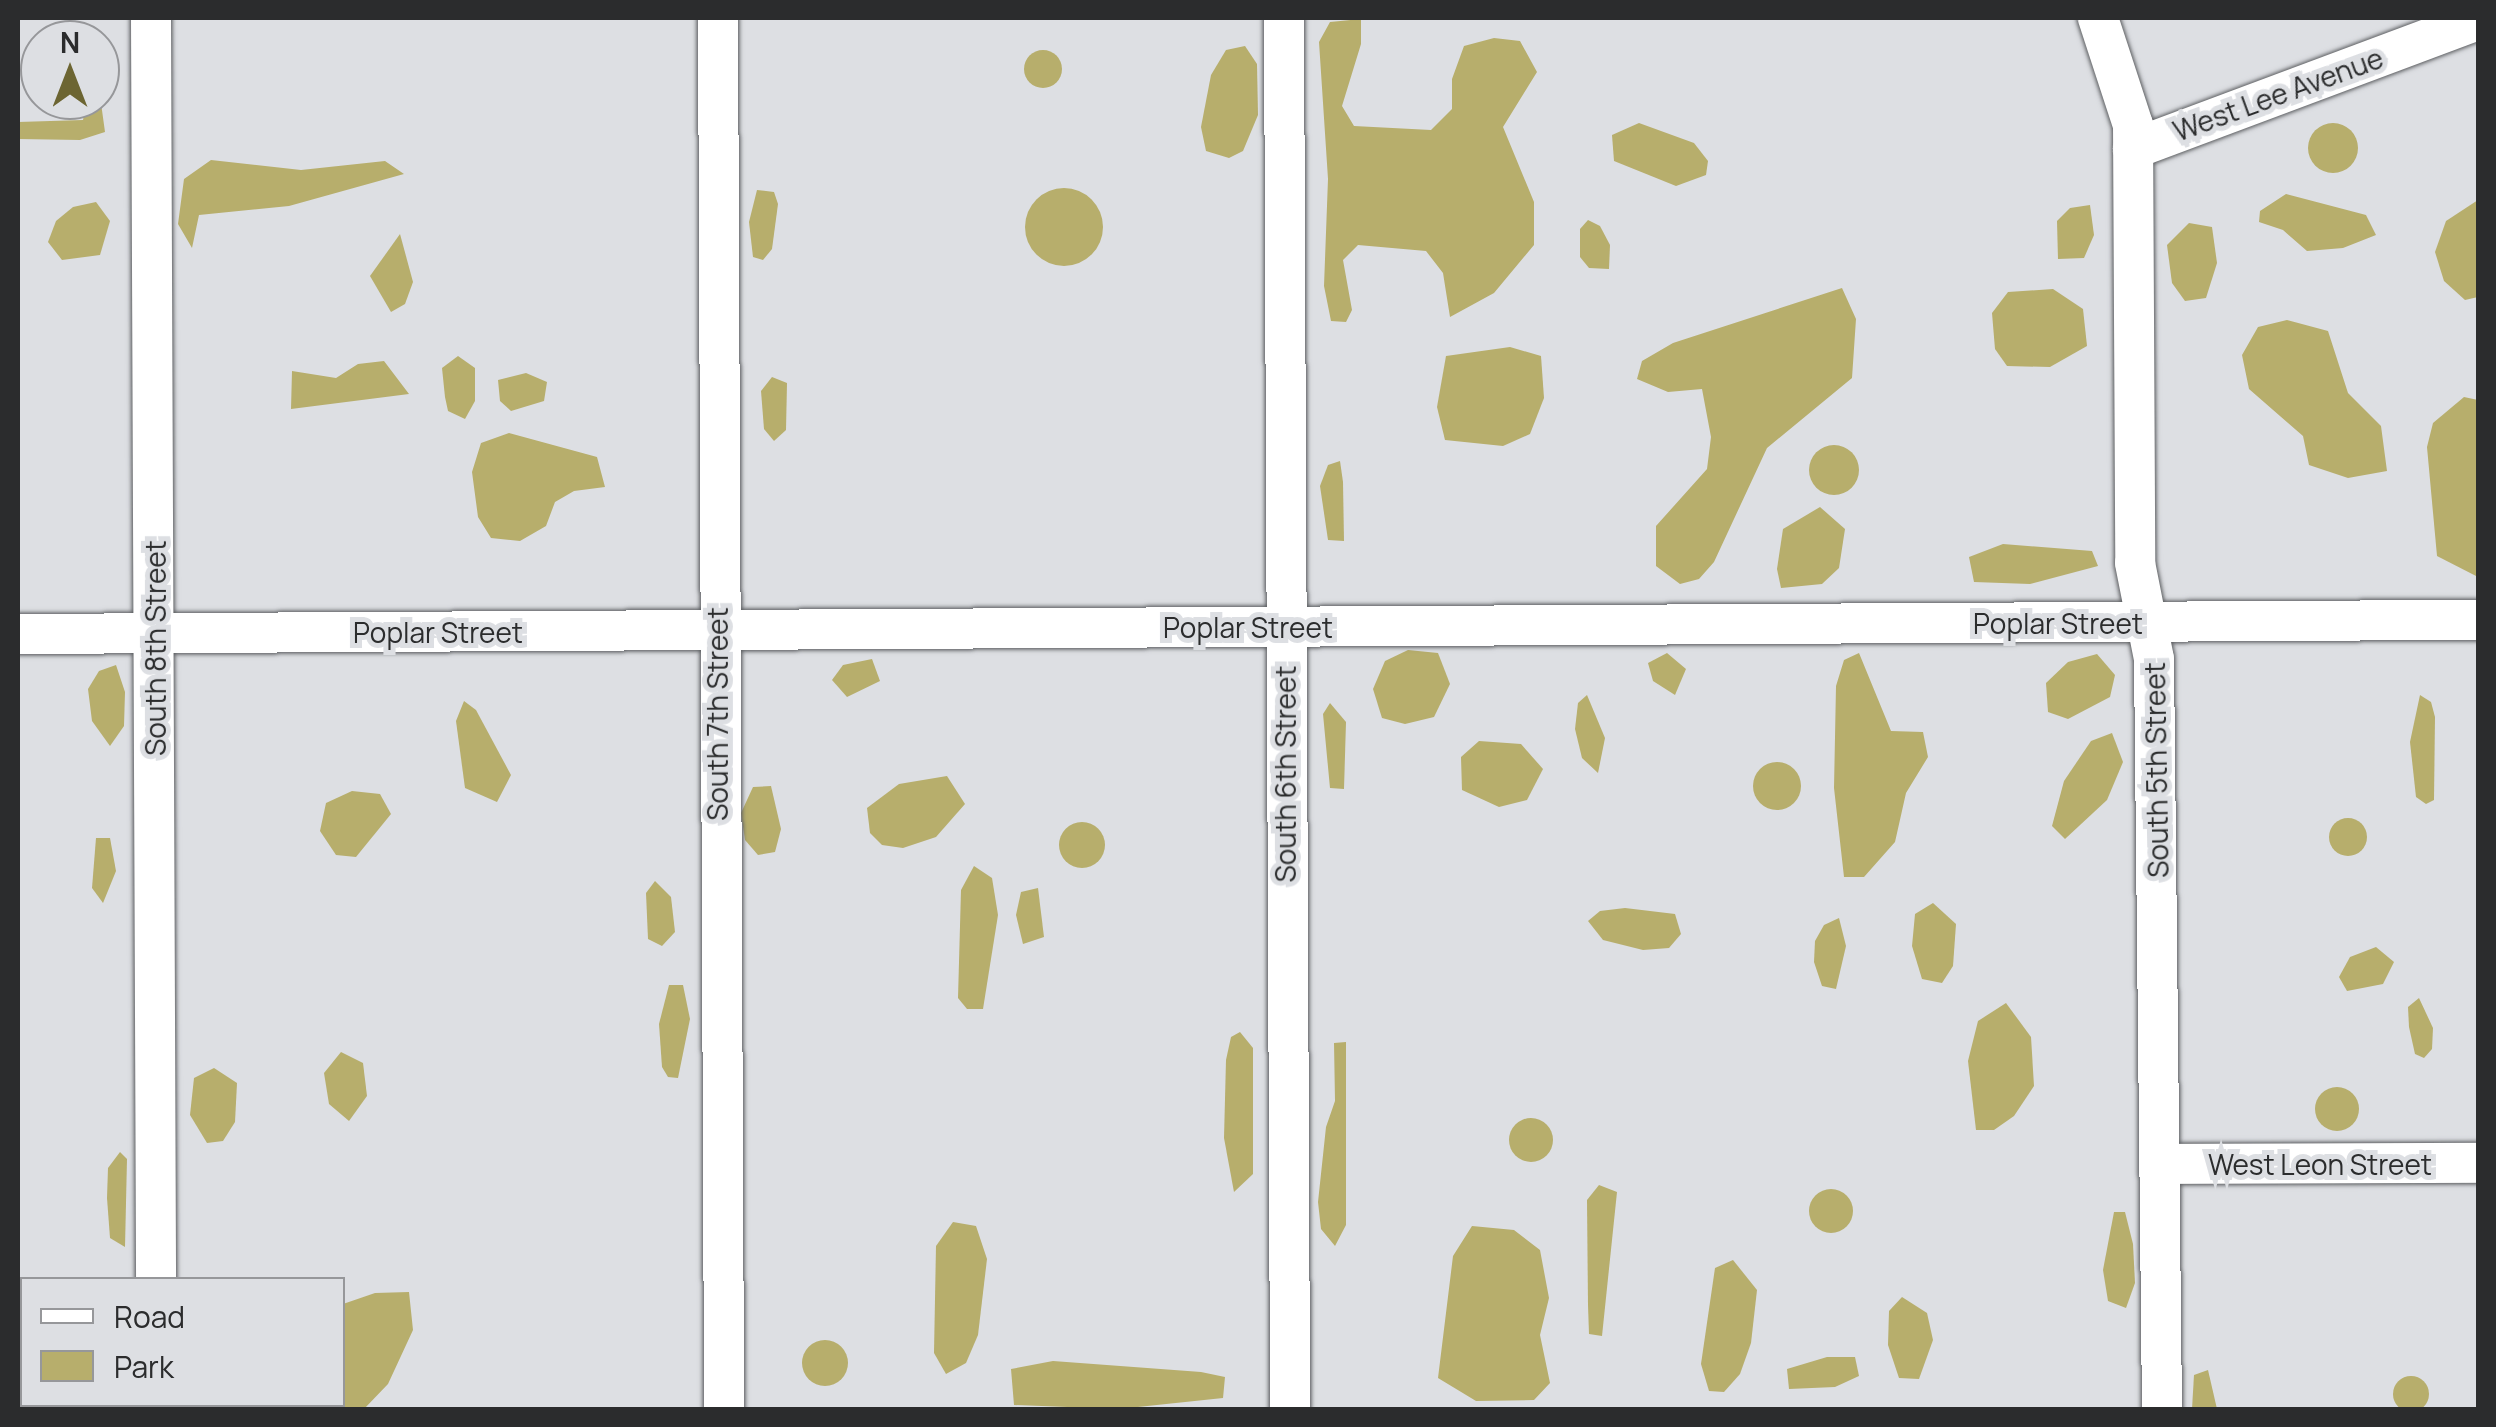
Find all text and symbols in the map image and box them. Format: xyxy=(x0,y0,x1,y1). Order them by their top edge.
north arrow xyxy=(20,20,120,120)
text: N xyxy=(60,23,80,61)
street label: West Lee Avenue xyxy=(2168,40,2388,148)
street label: South 8th Street xyxy=(138,540,172,756)
street label: Poplar Street xyxy=(1973,606,2143,640)
street label: South 7th Street xyxy=(700,607,734,821)
street label: Poplar Street xyxy=(1163,610,1333,644)
street label: Poplar Street xyxy=(353,615,523,649)
street label: South 5th Street xyxy=(2137,662,2175,878)
street label: South 6th Street xyxy=(1268,666,1302,882)
street label: West Leon Street xyxy=(2208,1147,2432,1181)
legend xyxy=(20,1277,345,1407)
text: Road xyxy=(114,1296,185,1337)
text: Park xyxy=(114,1346,174,1387)

